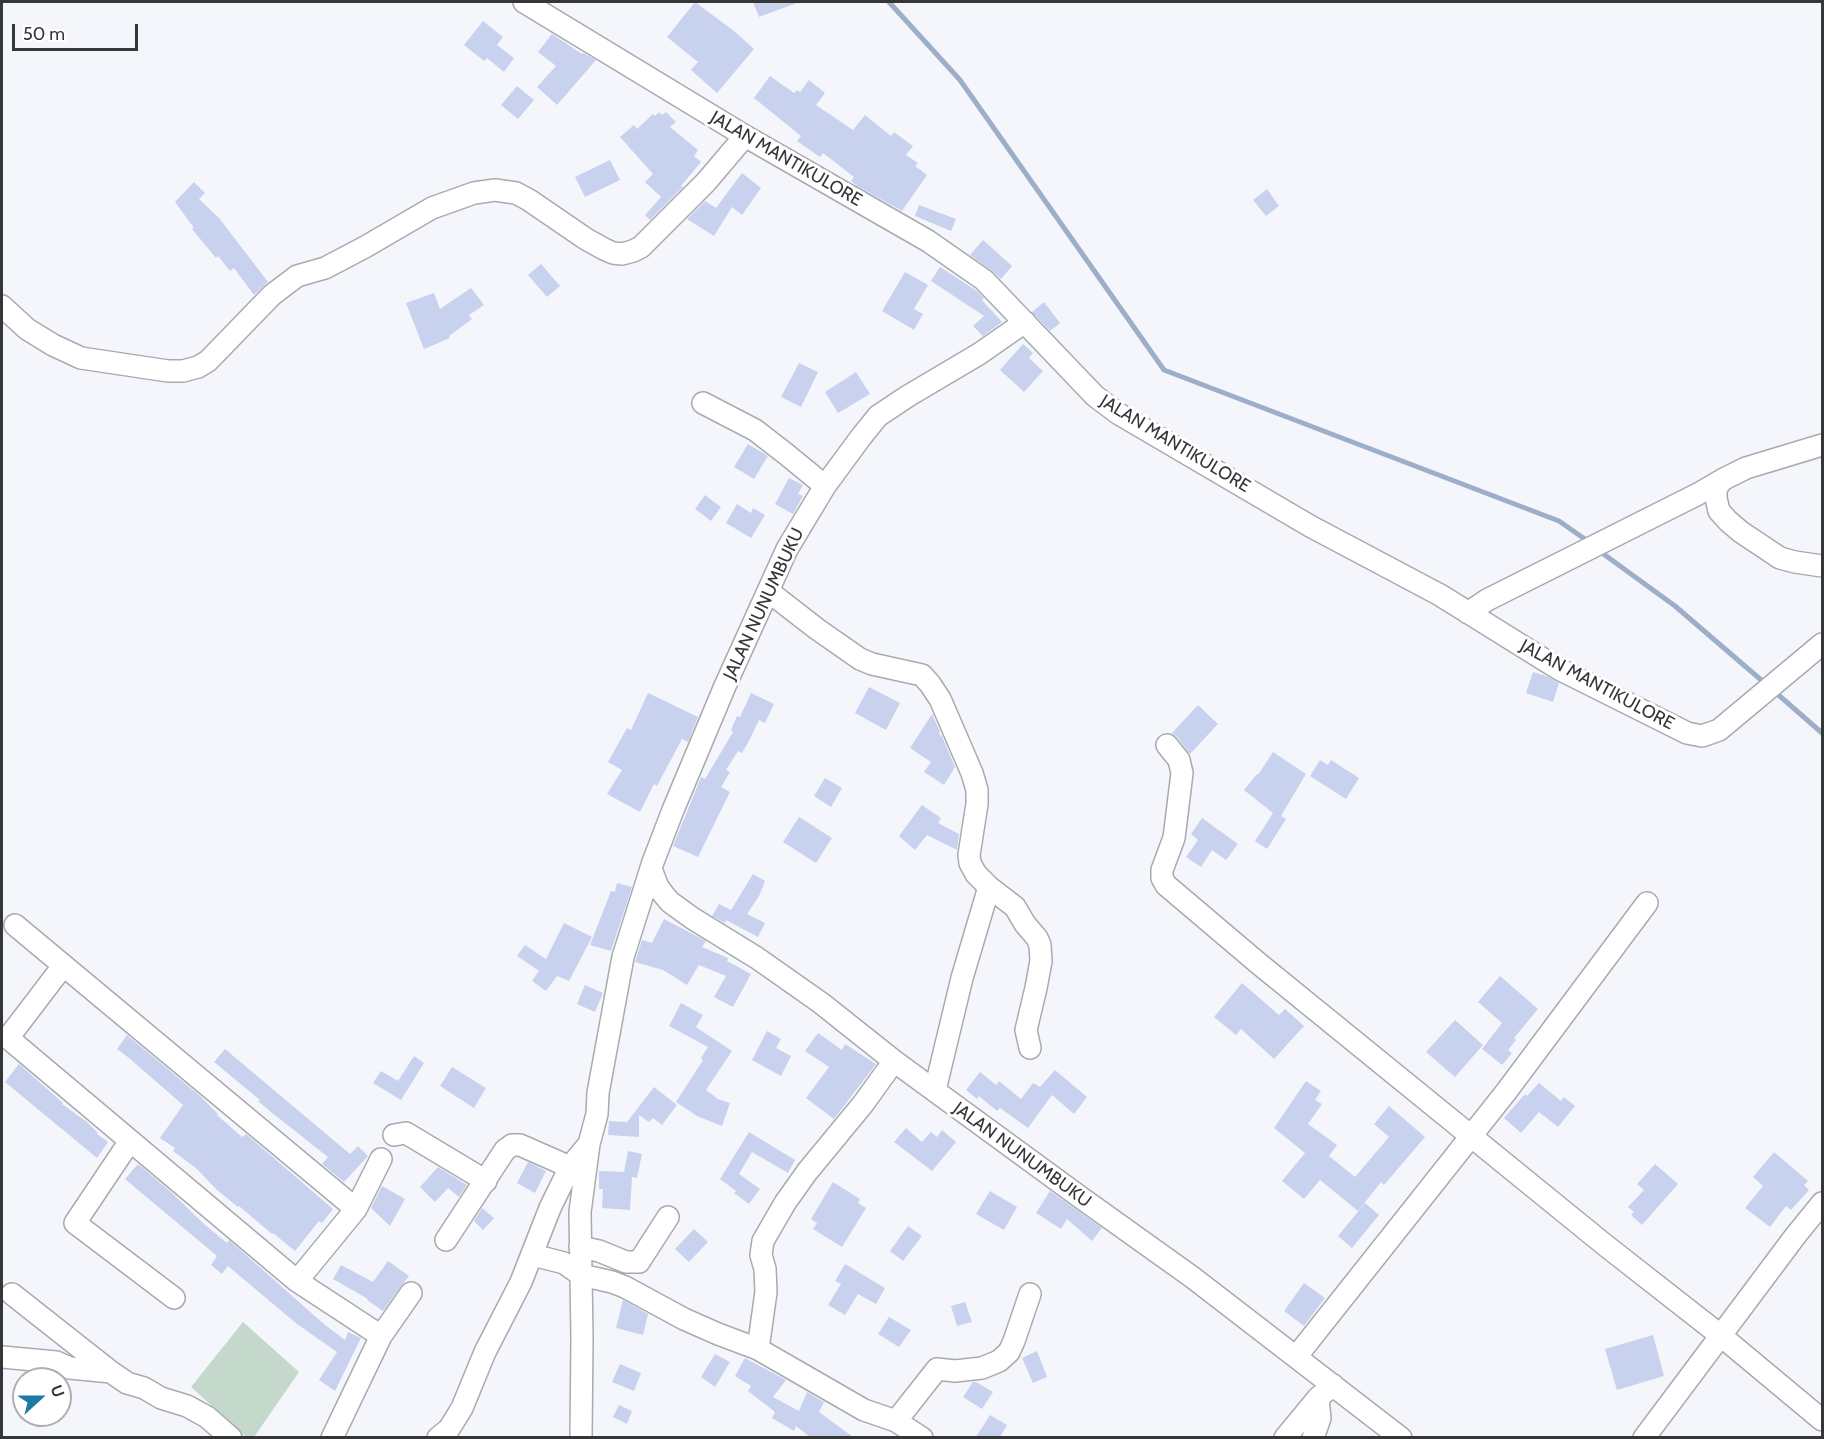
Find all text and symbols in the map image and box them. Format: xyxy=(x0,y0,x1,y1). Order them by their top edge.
scale bar xyxy=(15,12,141,50)
text: 50 m xyxy=(23,23,65,45)
street label: JALAN MANTIKULORE xyxy=(706,107,866,211)
street label: JALAN MANTIKULORE xyxy=(1096,391,1254,497)
street label: JALAN NUNUMBUKU xyxy=(719,525,809,683)
street label: JALAN MANTIKULORE xyxy=(1516,635,1678,735)
street label: JALAN NUNUMBUKU xyxy=(949,1098,1095,1212)
north arrow xyxy=(12,1367,72,1427)
text: U xyxy=(46,1382,68,1400)

